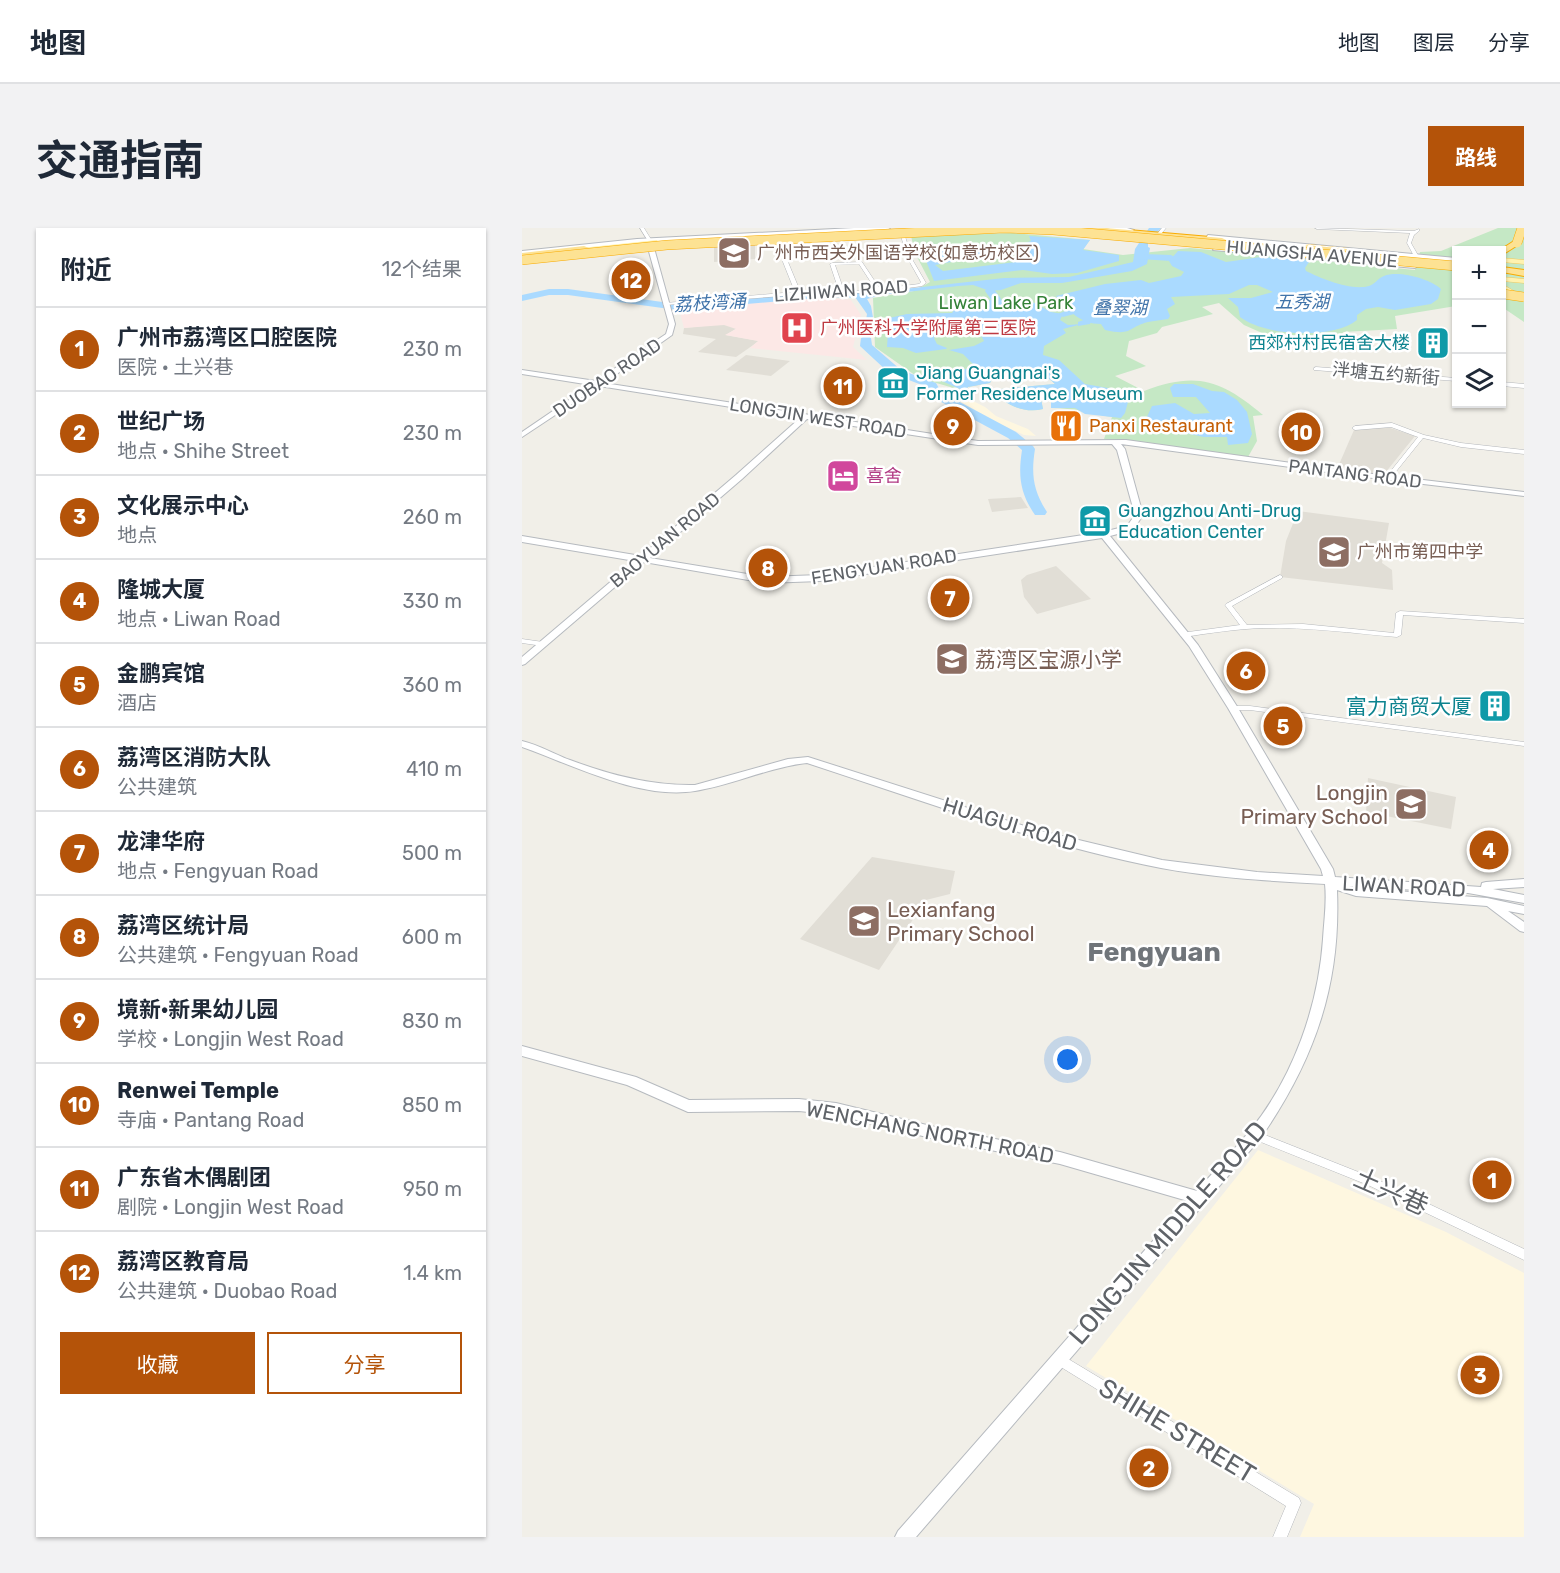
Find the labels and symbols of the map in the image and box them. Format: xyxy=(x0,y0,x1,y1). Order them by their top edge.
school or university icon: 广州市西关外国语学校(如意坊校区) xyxy=(716,235,752,271)
street label: HUANGSHA AVENUE xyxy=(1226,236,1398,272)
place label: 广州市西关外国语学校(如意坊校区) xyxy=(757,242,1039,264)
pin: 12 xyxy=(612,257,650,302)
street label: LIZHIWAN ROAD xyxy=(773,275,909,307)
water label: 荔枝湾涌 xyxy=(673,290,749,316)
water label: 五秀湖 xyxy=(1275,291,1332,313)
park label: Liwan Lake Park xyxy=(939,292,1074,314)
water label: 叠翠湖 xyxy=(1093,297,1150,319)
hospital icon: 广州医科大学附属第三医院 xyxy=(779,310,815,346)
place label: 广州医科大学附属第三医院 xyxy=(820,317,1036,339)
building icon: 西郊村村民宿舍大楼 xyxy=(1415,325,1451,361)
place label: 西郊村村民宿舍大楼 xyxy=(1248,332,1410,354)
street label: DUOBAO ROAD xyxy=(549,334,665,422)
street label: 泮塘五约新街 xyxy=(1331,358,1441,390)
place label: Jiang Guangnai's Former Residence Museum xyxy=(916,362,1143,405)
pin: 11 xyxy=(824,364,862,408)
museum icon: Jiang Guangnai's Former Residence Museum xyxy=(875,365,911,401)
street label: LONGJIN WEST ROAD xyxy=(728,393,908,443)
pin: 9 xyxy=(934,404,972,448)
restaurant icon: Panxi Restaurant xyxy=(1048,408,1084,444)
pin: 10 xyxy=(1282,410,1320,454)
place label: Panxi Restaurant xyxy=(1089,415,1233,437)
street label: PANTANG ROAD xyxy=(1287,455,1423,493)
hotel icon: 喜舍 xyxy=(825,458,861,494)
place label: 喜舍 xyxy=(866,465,902,487)
street label: BAOYUAN ROAD xyxy=(606,488,724,592)
place label: Guangzhou Anti-Drug Education Center xyxy=(1118,500,1302,543)
museum icon: Guangzhou Anti-Drug Education Center xyxy=(1077,503,1113,539)
school or university icon: 广州市第四中学 xyxy=(1316,534,1352,570)
place label: 广州市第四中学 xyxy=(1357,541,1483,563)
street label: FENGYUAN ROAD xyxy=(810,545,958,589)
pin: 8 xyxy=(748,546,788,590)
pin: 7 xyxy=(930,576,970,620)
school or university icon: 荔湾区宝源小学 xyxy=(934,641,970,677)
place label: 荔湾区宝源小学 xyxy=(975,647,1122,672)
pin: 6 xyxy=(1226,648,1266,694)
building icon: 富力商贸大厦 xyxy=(1477,688,1513,724)
place label: 富力商贸大厦 xyxy=(1346,694,1472,719)
pin: 5 xyxy=(1264,704,1302,748)
place label: Longjin Primary School xyxy=(1240,780,1388,829)
school or university icon: Longjin Primary School xyxy=(1393,786,1429,822)
street label: HUAGUI ROAD xyxy=(940,792,1080,856)
pin: 4 xyxy=(1470,828,1508,872)
street label: LIWAN ROAD xyxy=(1342,870,1466,902)
place label: Lexianfang Primary School xyxy=(887,897,1035,946)
school or university icon: Lexianfang Primary School xyxy=(846,903,882,939)
district label: Fengyuan xyxy=(1087,936,1221,968)
your location xyxy=(1053,1045,1082,1074)
street label: WENCHANG NORTH ROAD xyxy=(804,1096,1056,1168)
street label: LONGJIN MIDDLE ROAD xyxy=(1063,1115,1273,1351)
pin: 1 xyxy=(1472,1158,1512,1202)
street label: 土兴巷 xyxy=(1349,1162,1433,1222)
pin: 3 xyxy=(1460,1352,1500,1398)
street label: SHIHE STREET xyxy=(1093,1372,1261,1490)
pin: 2 xyxy=(1130,1446,1168,1490)

